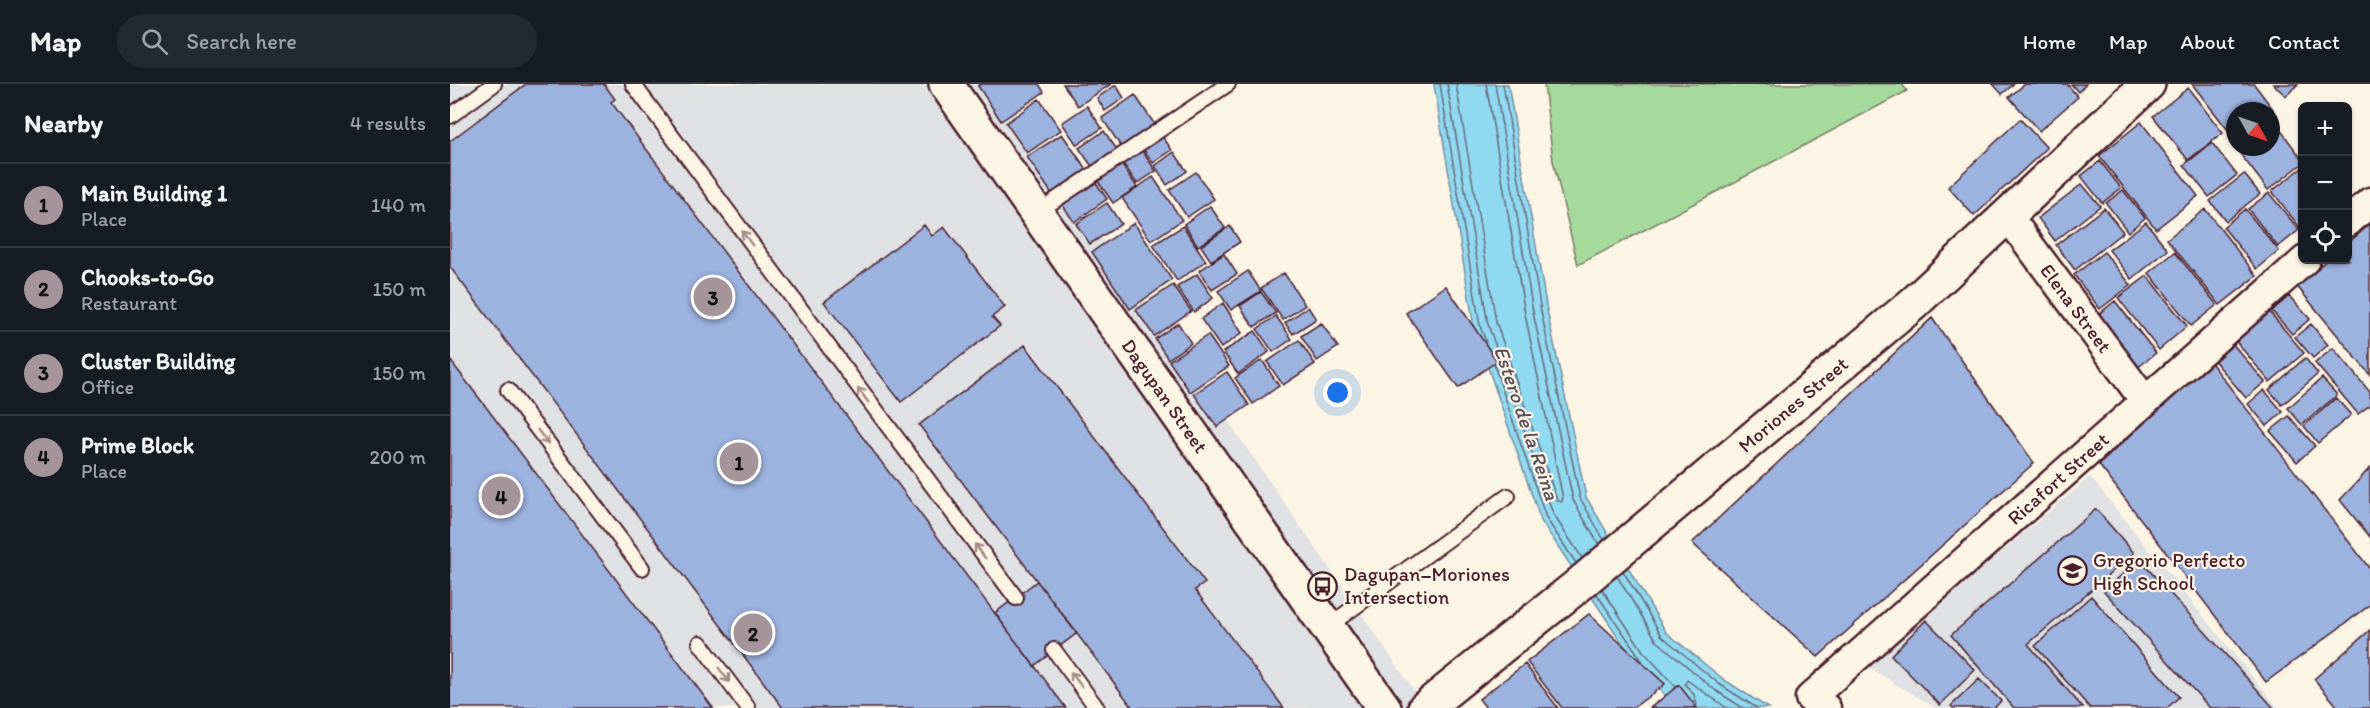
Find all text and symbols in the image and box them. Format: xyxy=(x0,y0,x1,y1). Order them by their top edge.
search box xyxy=(117,14,537,68)
text: Map xyxy=(30,24,81,58)
icon: search xyxy=(138,25,171,58)
text: Search here xyxy=(186,28,297,55)
text: Home xyxy=(2023,29,2076,54)
text: Map xyxy=(2109,29,2148,54)
text: About xyxy=(2181,29,2235,54)
text: Contact xyxy=(2268,29,2340,54)
north arrow xyxy=(2226,102,2280,156)
map controls xyxy=(2298,102,2352,264)
button: + xyxy=(2298,102,2352,156)
text: Nearby xyxy=(24,107,103,139)
text: 4 results xyxy=(350,111,426,135)
button: − xyxy=(2298,156,2352,210)
text: Main Building 1 xyxy=(81,180,227,207)
text: 1 xyxy=(39,193,48,217)
text: 140 m xyxy=(371,193,426,217)
text: Place xyxy=(81,207,127,231)
button: locate xyxy=(2298,210,2352,264)
one-way arrow xyxy=(741,231,754,247)
street label: Elena Street xyxy=(2035,259,2117,358)
text: Chooks-to-Go xyxy=(81,264,214,291)
pin: 3 xyxy=(694,274,732,320)
text: 2 xyxy=(38,277,49,301)
text: 150 m xyxy=(373,277,426,301)
text: Restaurant xyxy=(81,291,177,315)
street label: Dagupan Street xyxy=(1117,334,1213,458)
water label: Estero de la Reina xyxy=(1489,343,1565,503)
text: Cluster Building xyxy=(81,348,235,375)
street label: Moriones Street xyxy=(1733,352,1853,458)
text: 3 xyxy=(38,361,49,385)
text: 150 m xyxy=(373,361,426,385)
text: Office xyxy=(81,375,134,399)
your location xyxy=(1323,378,1352,407)
one-way arrow xyxy=(857,388,870,404)
street label: Ricafort Street xyxy=(2002,427,2114,530)
one-way arrow xyxy=(537,428,549,444)
text: Prime Block xyxy=(81,432,194,459)
pin: 1 xyxy=(720,440,758,484)
text: 4 xyxy=(37,445,50,469)
text: 200 m xyxy=(370,445,426,469)
text: Place xyxy=(81,459,127,483)
pin: 4 xyxy=(482,474,520,518)
one-way arrow xyxy=(974,544,987,560)
place label: Gregorio Perfecto High School xyxy=(2093,548,2246,595)
school or university icon: Gregorio Perfecto High School xyxy=(2056,555,2088,587)
place label: Dagupan–Moriones Intersection xyxy=(1344,562,1510,609)
bus stop icon: Dagupan–Moriones Intersection xyxy=(1307,570,1339,602)
pin: 2 xyxy=(734,610,772,656)
one-way arrow xyxy=(718,667,730,683)
one-way arrow xyxy=(1069,672,1082,688)

